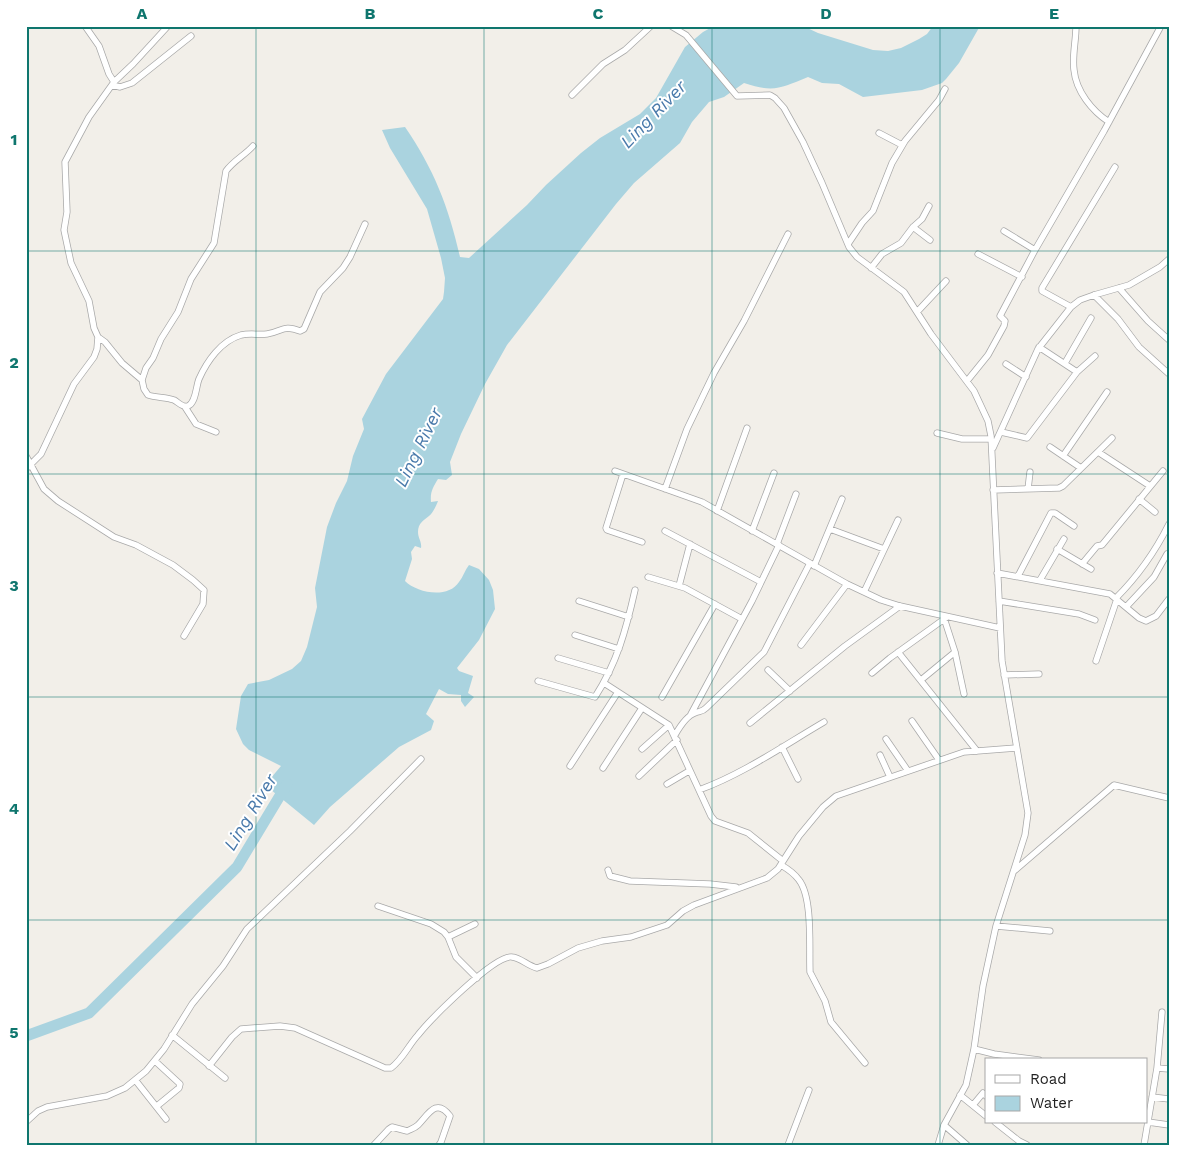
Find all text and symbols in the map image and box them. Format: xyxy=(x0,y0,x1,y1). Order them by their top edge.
text: A xyxy=(137,4,148,23)
text: B xyxy=(365,4,376,23)
text: C xyxy=(593,4,604,23)
text: D xyxy=(820,4,832,23)
text: E xyxy=(1049,4,1059,23)
water label: Ling River xyxy=(616,75,691,152)
text: 1 xyxy=(11,130,17,149)
text: 2 xyxy=(9,353,19,372)
water label: Ling River xyxy=(390,403,447,490)
text: 3 xyxy=(9,576,19,595)
water label: Ling River xyxy=(219,769,282,854)
text: 4 xyxy=(9,799,19,818)
text: 5 xyxy=(9,1023,19,1042)
legend xyxy=(985,1058,1148,1124)
text: Road xyxy=(1030,1070,1067,1088)
text: Water xyxy=(1030,1094,1073,1112)

